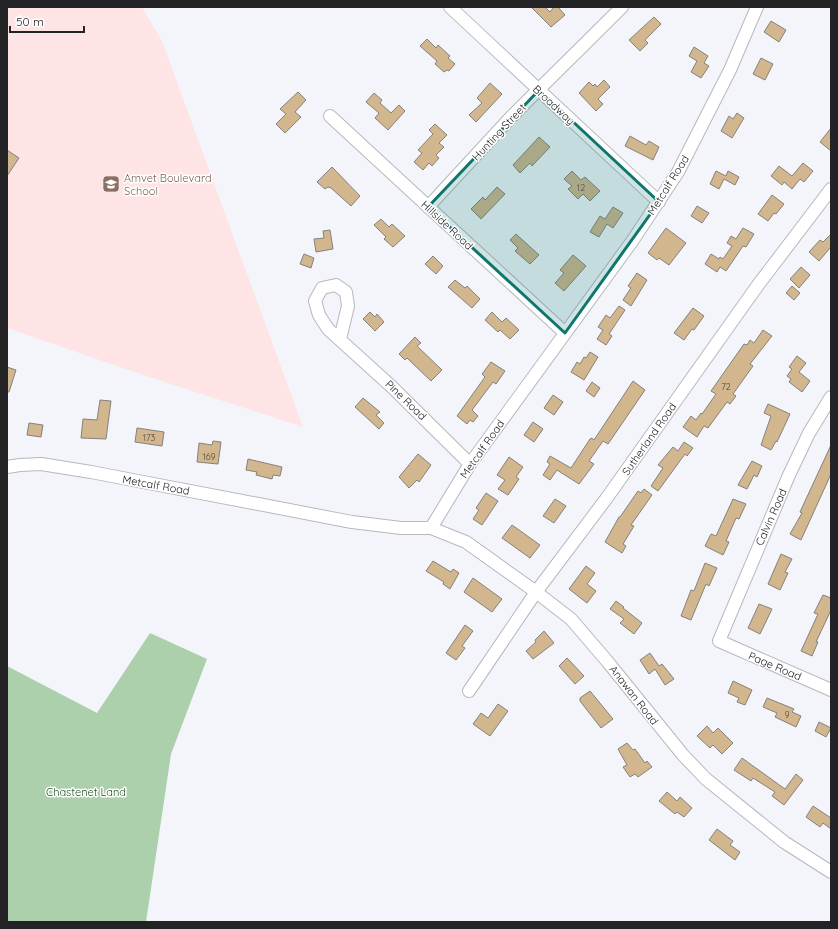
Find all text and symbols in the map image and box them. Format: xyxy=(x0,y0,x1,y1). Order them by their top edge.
scale bar xyxy=(10,8,84,34)
text: 50 m xyxy=(16,14,44,29)
street label: Broadway xyxy=(530,82,578,128)
street label: Hunting Street xyxy=(469,100,529,163)
street label: Metcalf Road xyxy=(644,152,692,218)
place label: Amvet Boulevard School xyxy=(124,171,212,198)
school or university icon: Amvet Boulevard School xyxy=(101,174,121,194)
house number: 12 xyxy=(577,182,585,193)
street label: Hillside Road xyxy=(418,197,476,253)
street label: Pine Road xyxy=(383,377,429,423)
house number: 72 xyxy=(721,381,731,392)
street label: Sutherland Road xyxy=(619,400,679,478)
street label: Metcalf Road xyxy=(457,417,507,481)
house number: 173 xyxy=(143,432,156,443)
house number: 169 xyxy=(202,451,216,462)
street label: Metcalf Road xyxy=(121,472,191,498)
street label: Calvin Road xyxy=(752,486,790,548)
street label: Page Road xyxy=(746,649,804,683)
street label: Anawan Road xyxy=(606,662,662,728)
house number: 9 xyxy=(784,709,790,720)
park label: Chastenet Land xyxy=(46,785,126,799)

